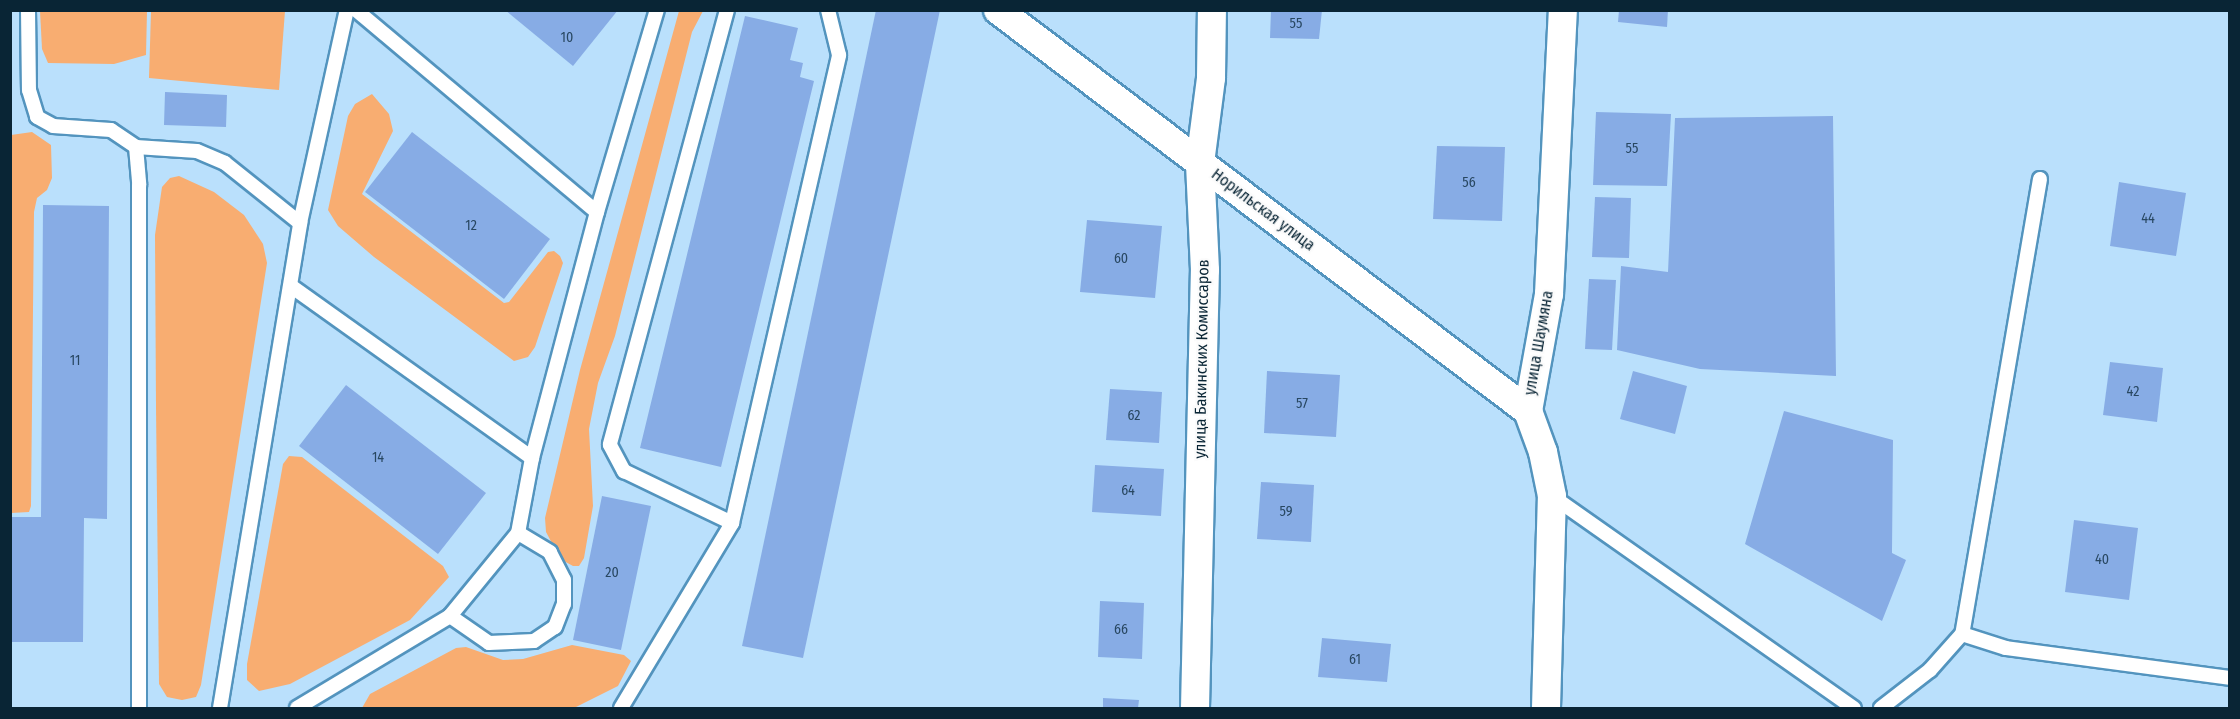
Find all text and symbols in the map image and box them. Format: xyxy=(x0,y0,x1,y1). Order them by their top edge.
house number: 55 xyxy=(1290,16,1302,32)
house number: 10 xyxy=(561,30,573,46)
house number: 55 xyxy=(1626,141,1638,157)
street label: Норильская улица xyxy=(1207,165,1319,255)
house number: 56 xyxy=(1462,175,1476,191)
house number: 44 xyxy=(2141,211,2155,227)
house number: 12 xyxy=(465,218,477,234)
house number: 60 xyxy=(1114,251,1128,267)
street label: улица Бакинских Комиссаров xyxy=(1191,259,1213,459)
street label: улица Шаумяна xyxy=(1520,289,1558,397)
house number: 11 xyxy=(70,353,80,369)
house number: 42 xyxy=(2127,384,2139,400)
house number: 57 xyxy=(1296,396,1308,412)
house number: 62 xyxy=(1128,408,1140,424)
house number: 14 xyxy=(372,450,384,466)
house number: 64 xyxy=(1121,483,1135,499)
house number: 59 xyxy=(1279,504,1293,520)
house number: 40 xyxy=(2095,552,2109,568)
house number: 20 xyxy=(605,565,619,581)
house number: 66 xyxy=(1114,622,1128,638)
house number: 61 xyxy=(1349,652,1361,668)

